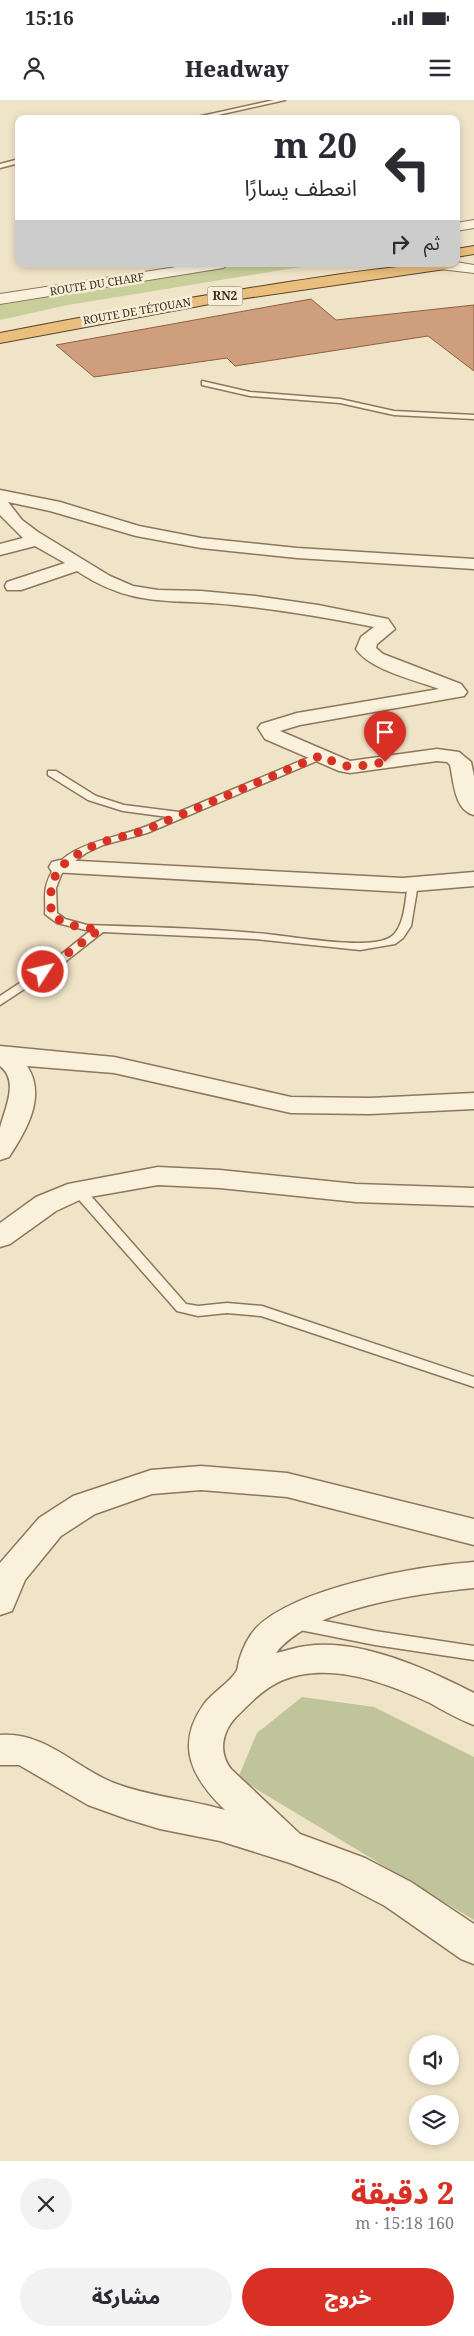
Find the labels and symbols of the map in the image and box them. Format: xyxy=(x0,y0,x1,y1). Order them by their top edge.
street label: ROUTE DU CHARF xyxy=(49,269,146,298)
road number: RN2 xyxy=(208,287,242,306)
street label: ROUTE DE TÉTOUAN xyxy=(82,294,193,327)
pin xyxy=(364,711,406,762)
position arrow xyxy=(16,945,68,997)

